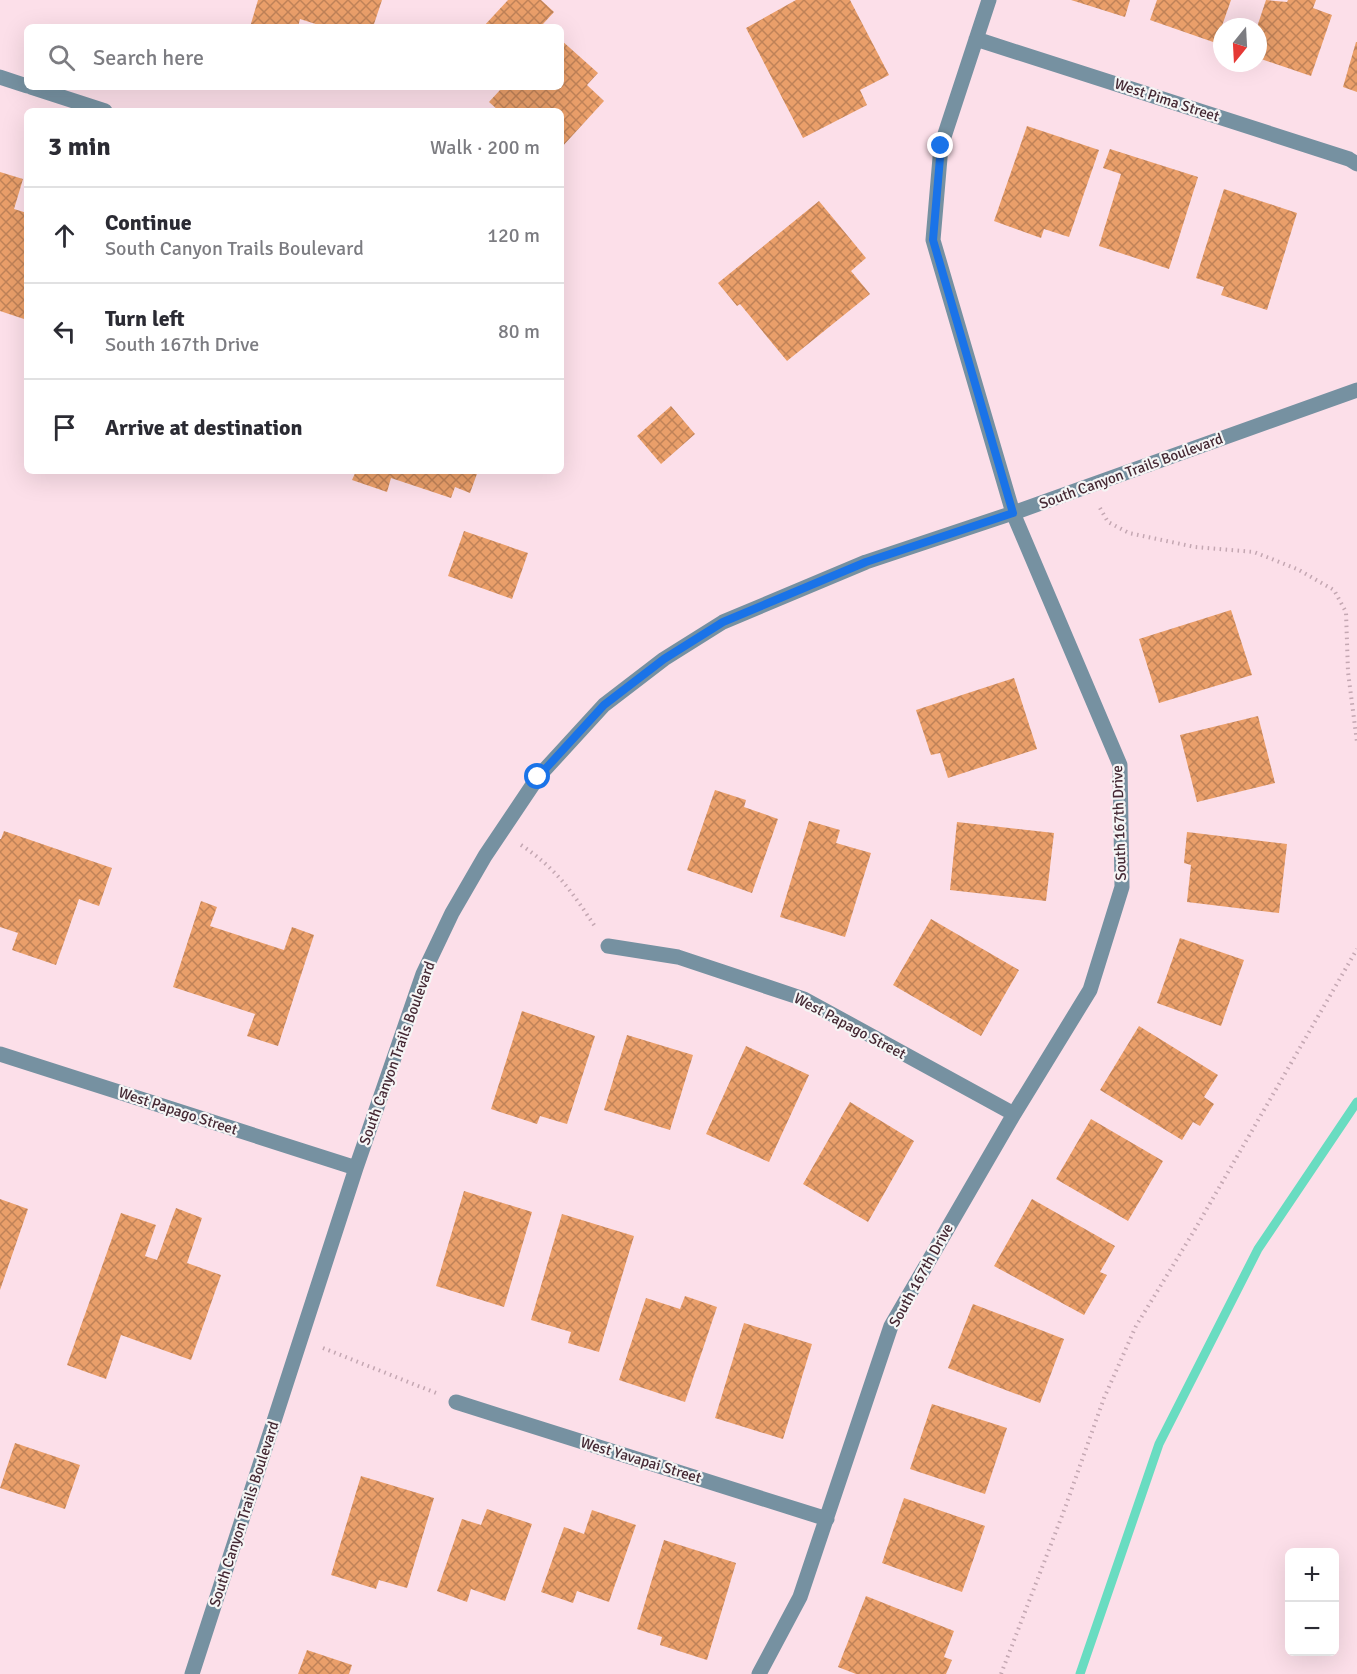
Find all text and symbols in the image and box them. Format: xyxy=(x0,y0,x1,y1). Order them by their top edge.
north arrow xyxy=(1213,18,1267,72)
search box xyxy=(24,24,564,90)
icon: search xyxy=(45,41,78,74)
text: Search here xyxy=(93,44,204,71)
street label: West Pima Street xyxy=(1112,75,1222,125)
text: 3 min xyxy=(48,131,111,163)
route end xyxy=(927,132,953,158)
text: Walk · 200 m xyxy=(430,135,540,160)
text: Continue xyxy=(105,209,192,236)
icon: ahead xyxy=(48,219,81,252)
text: 120 m xyxy=(487,223,540,248)
text: South Canyon Trails Boulevard xyxy=(105,236,364,261)
text: Turn left xyxy=(105,305,185,332)
icon: left xyxy=(48,315,81,348)
text: 80 m xyxy=(498,319,540,344)
text: South 167th Drive xyxy=(105,332,259,357)
icon: arrive xyxy=(48,411,81,444)
text: Arrive at destination xyxy=(105,414,302,441)
street label: South Canyon Trails Boulevard xyxy=(1037,429,1225,513)
route start xyxy=(524,763,550,789)
street label: South 167th Drive xyxy=(1108,765,1130,881)
street label: South Canyon Trails Boulevard xyxy=(355,959,439,1147)
street label: West Papago Street xyxy=(791,989,909,1063)
street label: West Papago Street xyxy=(116,1083,240,1139)
street label: South 167th Drive xyxy=(885,1220,957,1330)
street label: South Canyon Trails Boulevard xyxy=(205,1419,283,1609)
street label: West Yavapai Street xyxy=(578,1433,704,1487)
map controls xyxy=(1285,1548,1339,1656)
button: + xyxy=(1285,1548,1339,1602)
button: − xyxy=(1285,1602,1339,1656)

